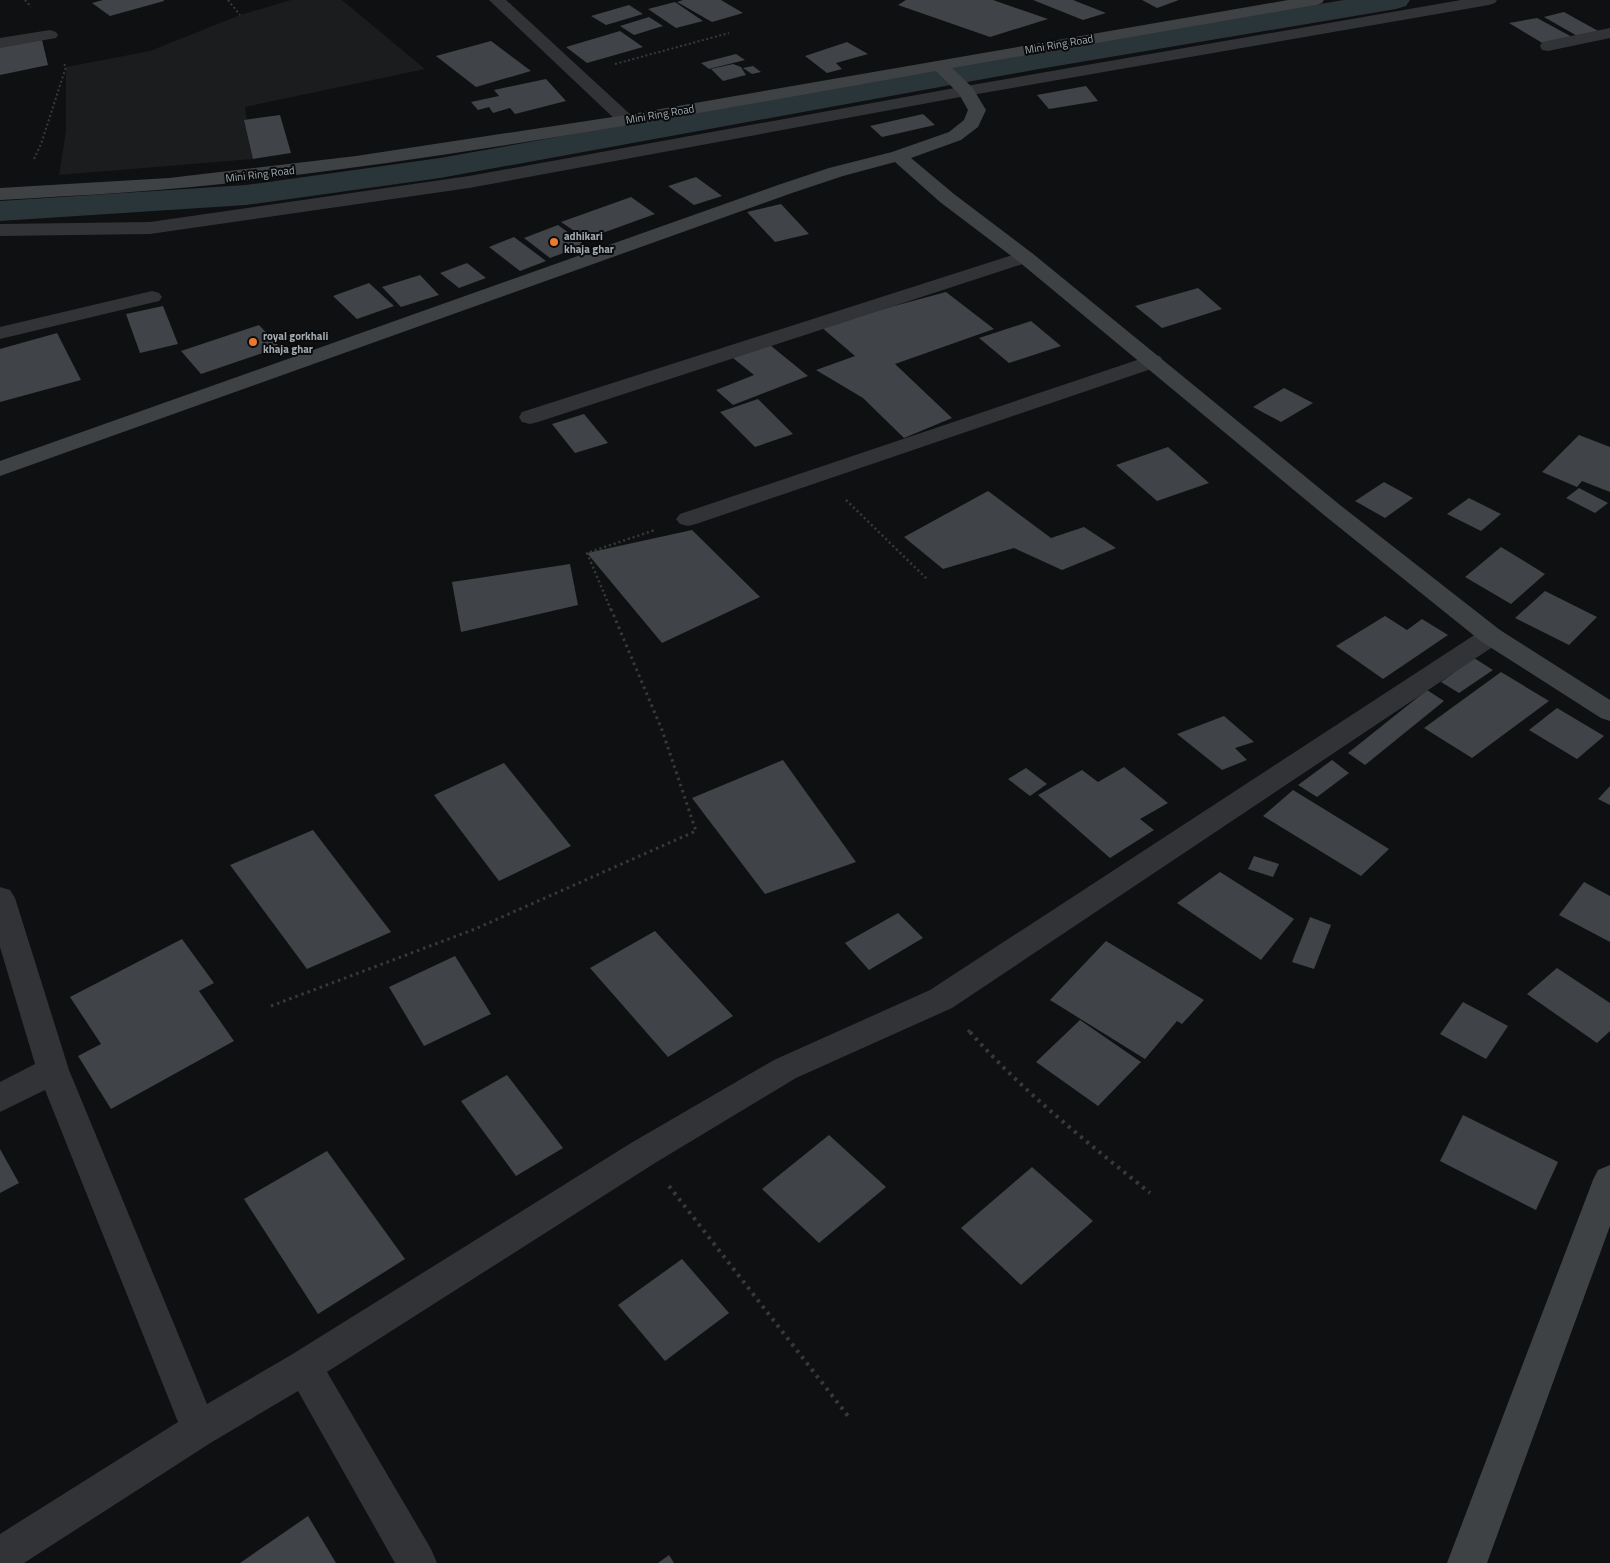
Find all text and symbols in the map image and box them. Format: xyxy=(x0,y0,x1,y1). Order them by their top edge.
street label: Mini Ring Road xyxy=(1023,30,1095,58)
street label: Mini Ring Road xyxy=(624,100,696,128)
street label: Mini Ring Road xyxy=(225,162,296,186)
place label: adhikari khaja ghar xyxy=(564,228,614,257)
marker: adhikari khaja ghar xyxy=(548,236,560,248)
place label: royal gorkhali khaja ghar xyxy=(263,328,328,357)
marker: royal gorkhali khaja ghar xyxy=(247,336,259,348)

